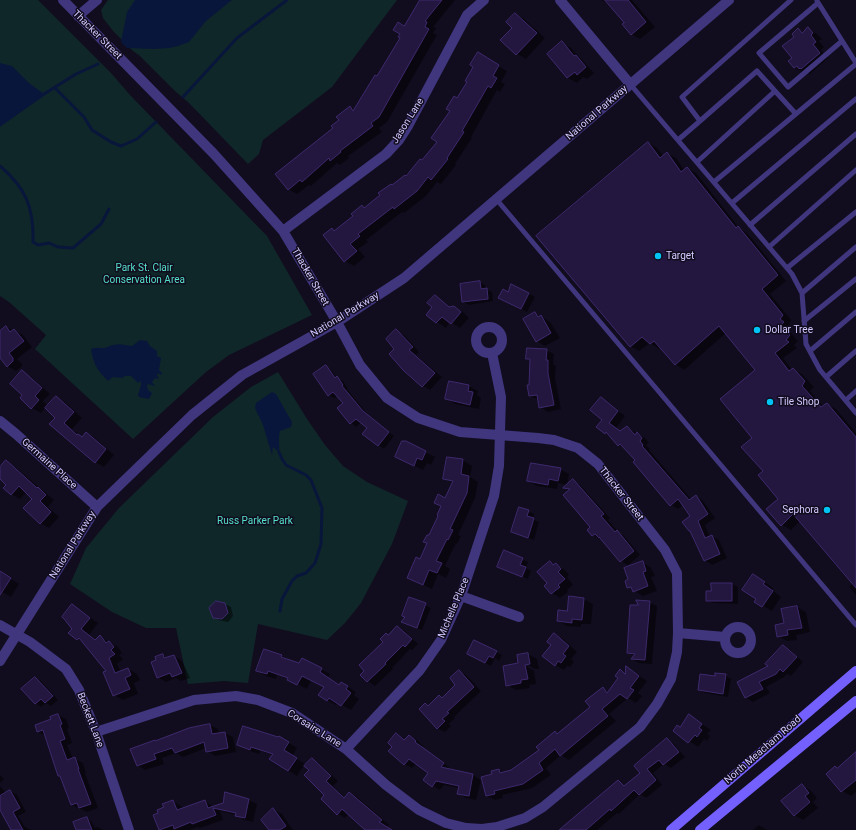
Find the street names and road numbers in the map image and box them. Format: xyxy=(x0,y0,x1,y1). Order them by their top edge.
street label: Thacker Street xyxy=(70,8,124,62)
street label: National Parkway xyxy=(564,83,630,143)
street label: Jason Lane xyxy=(389,96,427,146)
street label: Thacker Street xyxy=(289,246,331,308)
street label: National Parkway xyxy=(309,290,381,340)
street label: Germaine Place xyxy=(19,436,79,492)
street label: Thacker Street xyxy=(596,465,646,523)
street label: National Parkway xyxy=(47,509,99,581)
street label: Michelle Place xyxy=(436,576,472,640)
street label: Beckett Lane xyxy=(74,691,106,749)
street label: Corsaire Lane xyxy=(285,708,343,750)
street label: North Meacham Road xyxy=(722,713,804,787)

